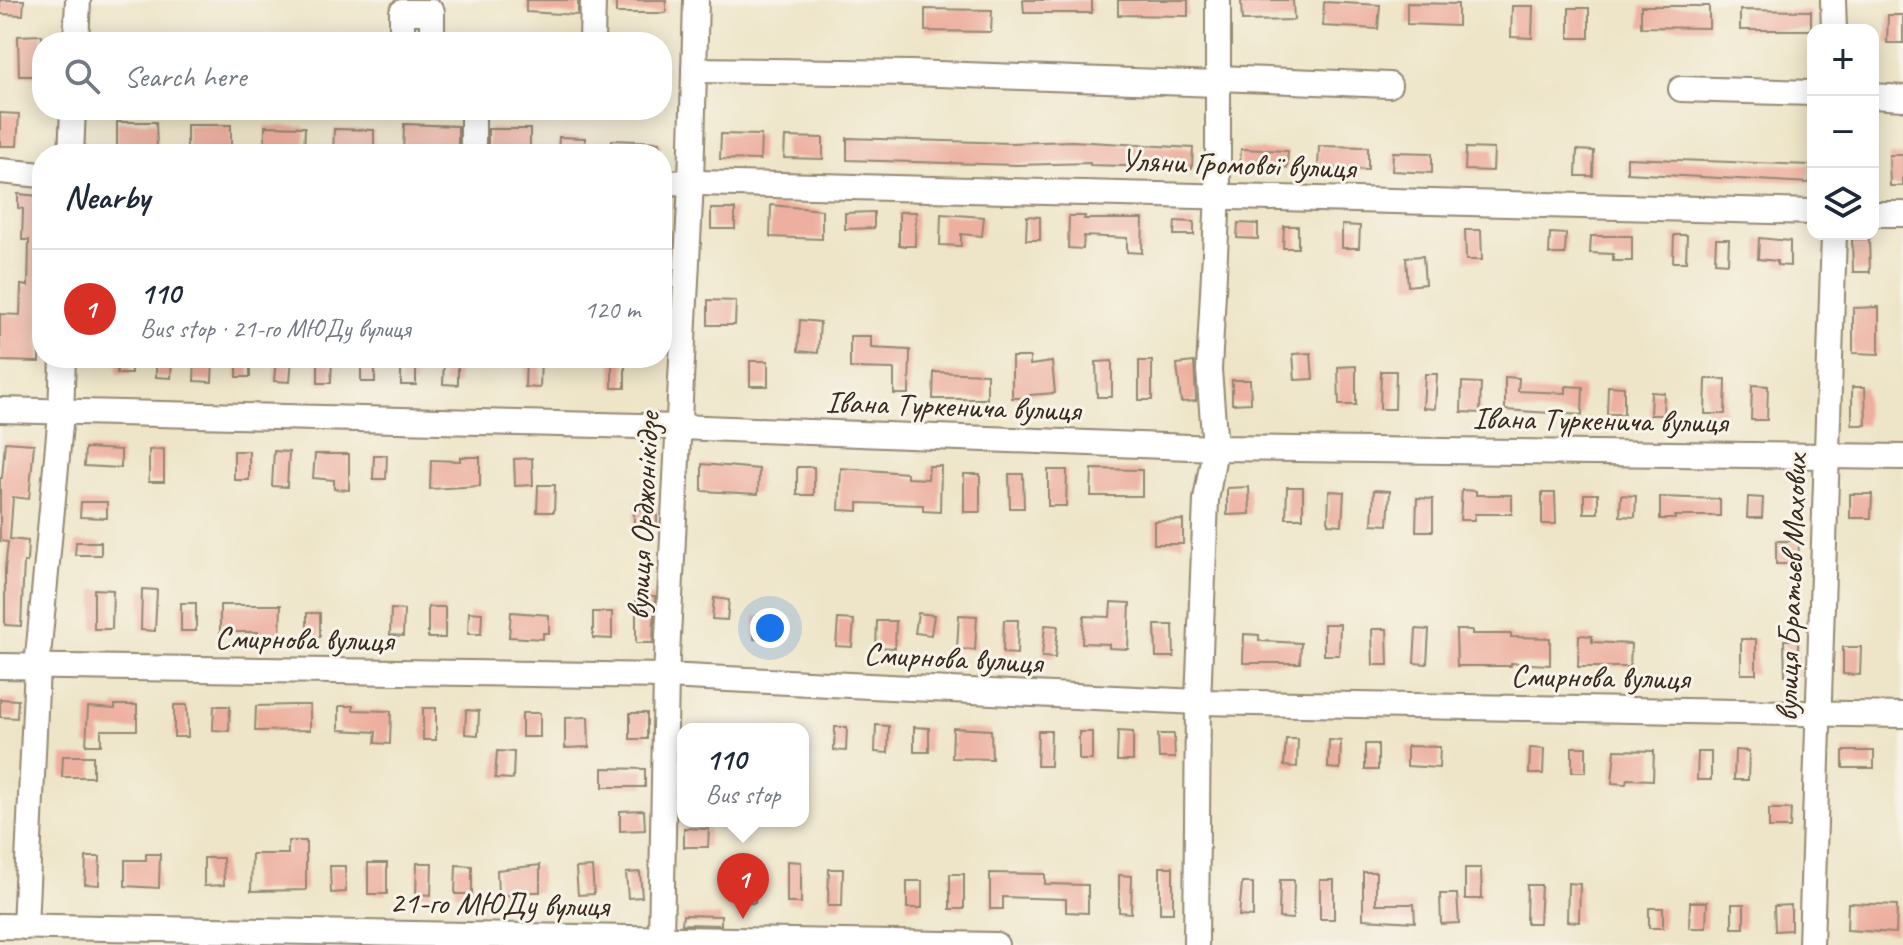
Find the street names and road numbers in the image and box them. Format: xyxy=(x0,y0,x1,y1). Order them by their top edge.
street label: Уляни Громової вулиця xyxy=(1120,139,1358,189)
street label: Івана Туркенича вулиця xyxy=(825,381,1083,431)
street label: Івана Туркенича вулиця xyxy=(1472,397,1730,443)
street label: вулиця Орджонікідзе xyxy=(617,408,669,621)
street label: вулиця Братьєв Махових xyxy=(1766,451,1816,722)
street label: Смирнова вулиця xyxy=(214,617,396,661)
street label: Смирнова вулиця xyxy=(863,633,1045,683)
street label: Смирнова вулиця xyxy=(1510,655,1692,699)
street label: 21-го МЮДу вулиця xyxy=(389,882,611,926)

